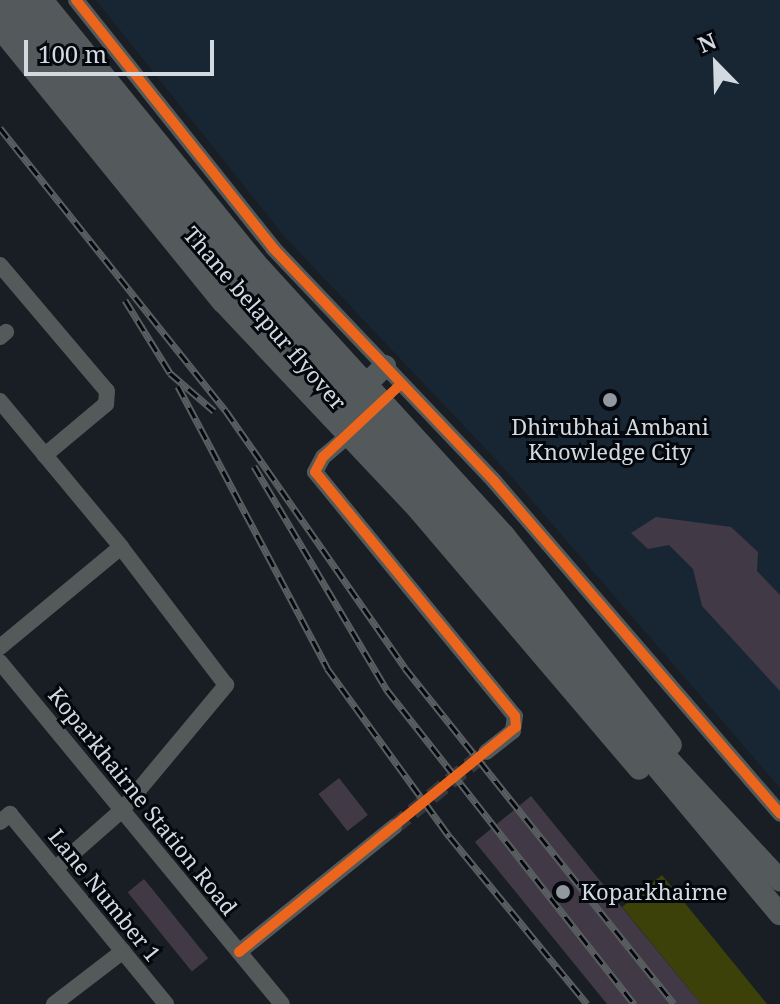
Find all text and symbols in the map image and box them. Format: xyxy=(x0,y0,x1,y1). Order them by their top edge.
scale bar xyxy=(28,24,218,74)
north arrow xyxy=(676,24,756,104)
text: N xyxy=(693,25,720,59)
text: 100 m xyxy=(38,37,107,70)
street label: Thane belapur flyover xyxy=(178,221,352,415)
marker: Dhirubhai Ambani Knowledge City xyxy=(601,391,619,409)
place label: Dhirubhai Ambani Knowledge City xyxy=(511,413,709,464)
street label: Koparkhairne Station Road xyxy=(43,682,243,920)
street label: Lane Number 1 xyxy=(43,823,167,967)
place label: Koparkhairne xyxy=(581,879,727,905)
marker: Koparkhairne xyxy=(552,881,574,903)

